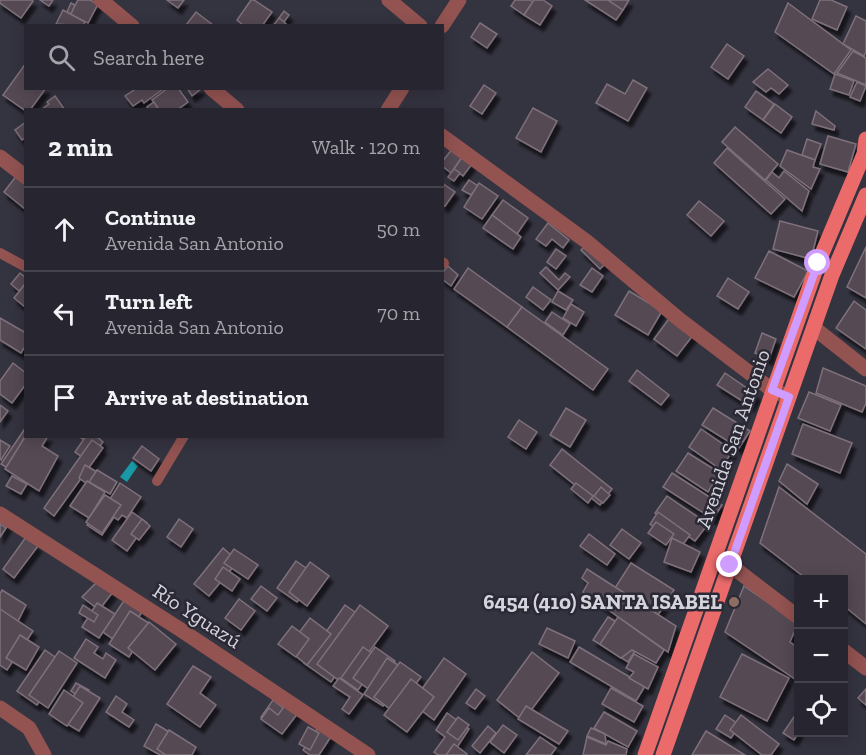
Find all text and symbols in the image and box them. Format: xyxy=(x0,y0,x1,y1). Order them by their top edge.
search box xyxy=(24,24,444,90)
icon: search xyxy=(45,41,78,74)
text: Search here xyxy=(93,44,204,71)
text: 2 min xyxy=(48,131,113,163)
text: Walk · 120 m xyxy=(312,135,420,159)
text: Continue xyxy=(105,204,196,231)
icon: ahead xyxy=(48,213,81,246)
text: 50 m xyxy=(376,217,420,241)
text: Avenida San Antonio xyxy=(105,231,284,255)
route start xyxy=(804,249,830,275)
text: Turn left xyxy=(105,288,192,315)
icon: left xyxy=(48,297,81,330)
text: 70 m xyxy=(377,301,420,325)
text: Avenida San Antonio xyxy=(105,315,284,339)
street label: Avenida San Antonio xyxy=(690,346,775,532)
icon: arrive xyxy=(48,381,81,414)
text: Arrive at destination xyxy=(105,384,308,411)
route end xyxy=(716,551,742,577)
map controls xyxy=(794,575,848,737)
button: + xyxy=(794,575,848,629)
street label: Río Yguazú xyxy=(149,578,246,653)
place label: 6454 (410) SANTA ISABEL xyxy=(483,589,722,614)
marker: 6454 (410) SANTA ISABEL xyxy=(727,595,741,609)
button: − xyxy=(794,629,848,683)
button: locate xyxy=(794,683,848,737)

